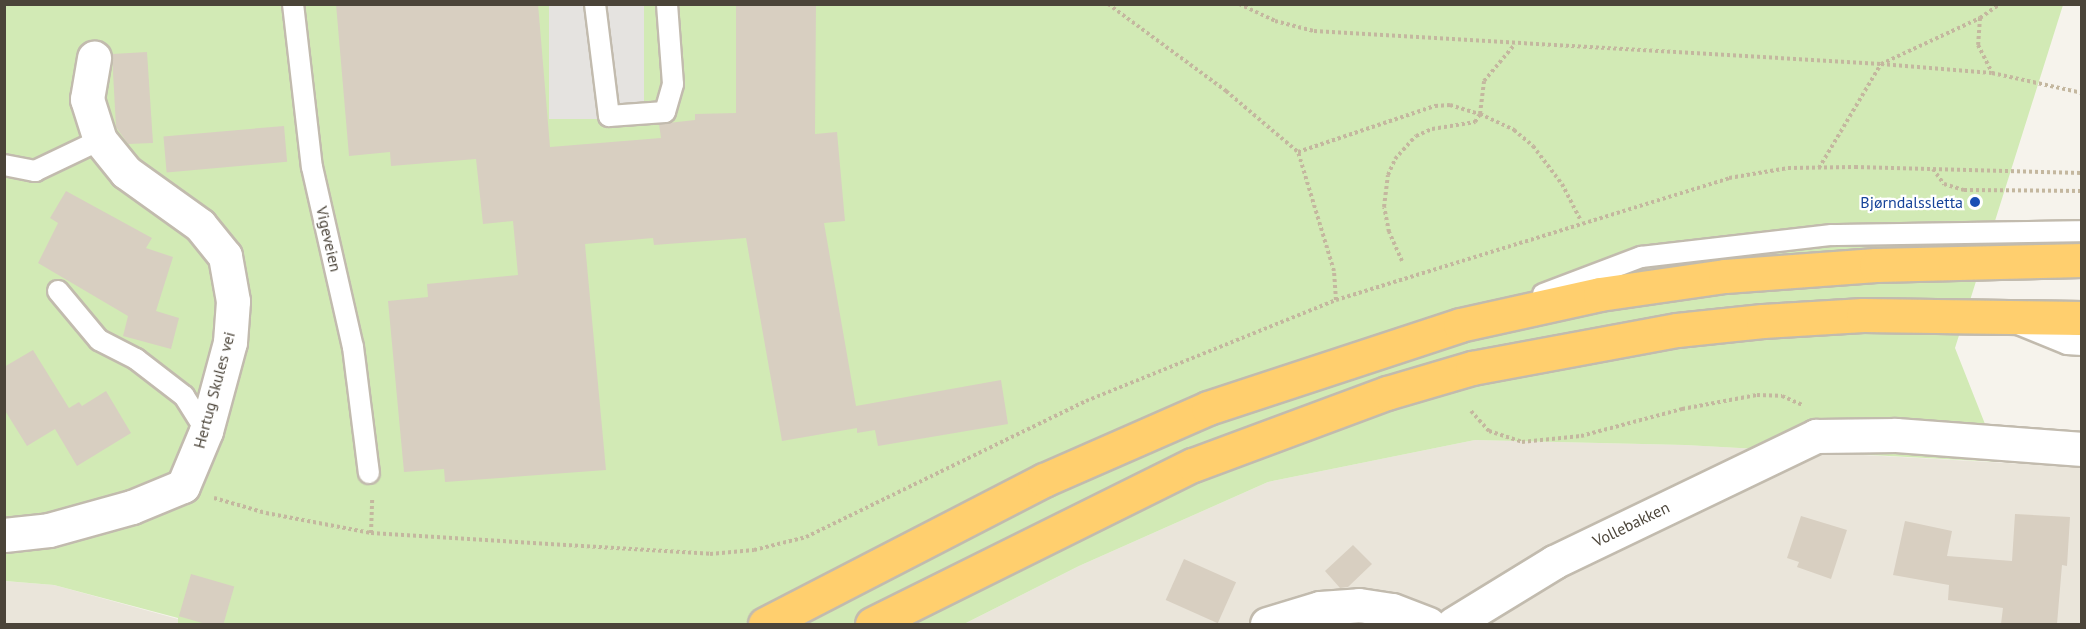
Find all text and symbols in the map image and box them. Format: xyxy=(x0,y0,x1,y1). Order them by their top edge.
place label: Bjørndalssletta xyxy=(1860,192,1963,212)
marker: Bjørndalssletta xyxy=(1968,195,1982,209)
street label: Vigeveien xyxy=(312,204,346,274)
street label: Hertug Skules vei xyxy=(189,329,239,451)
street label: Vollebakken xyxy=(1590,497,1672,551)

